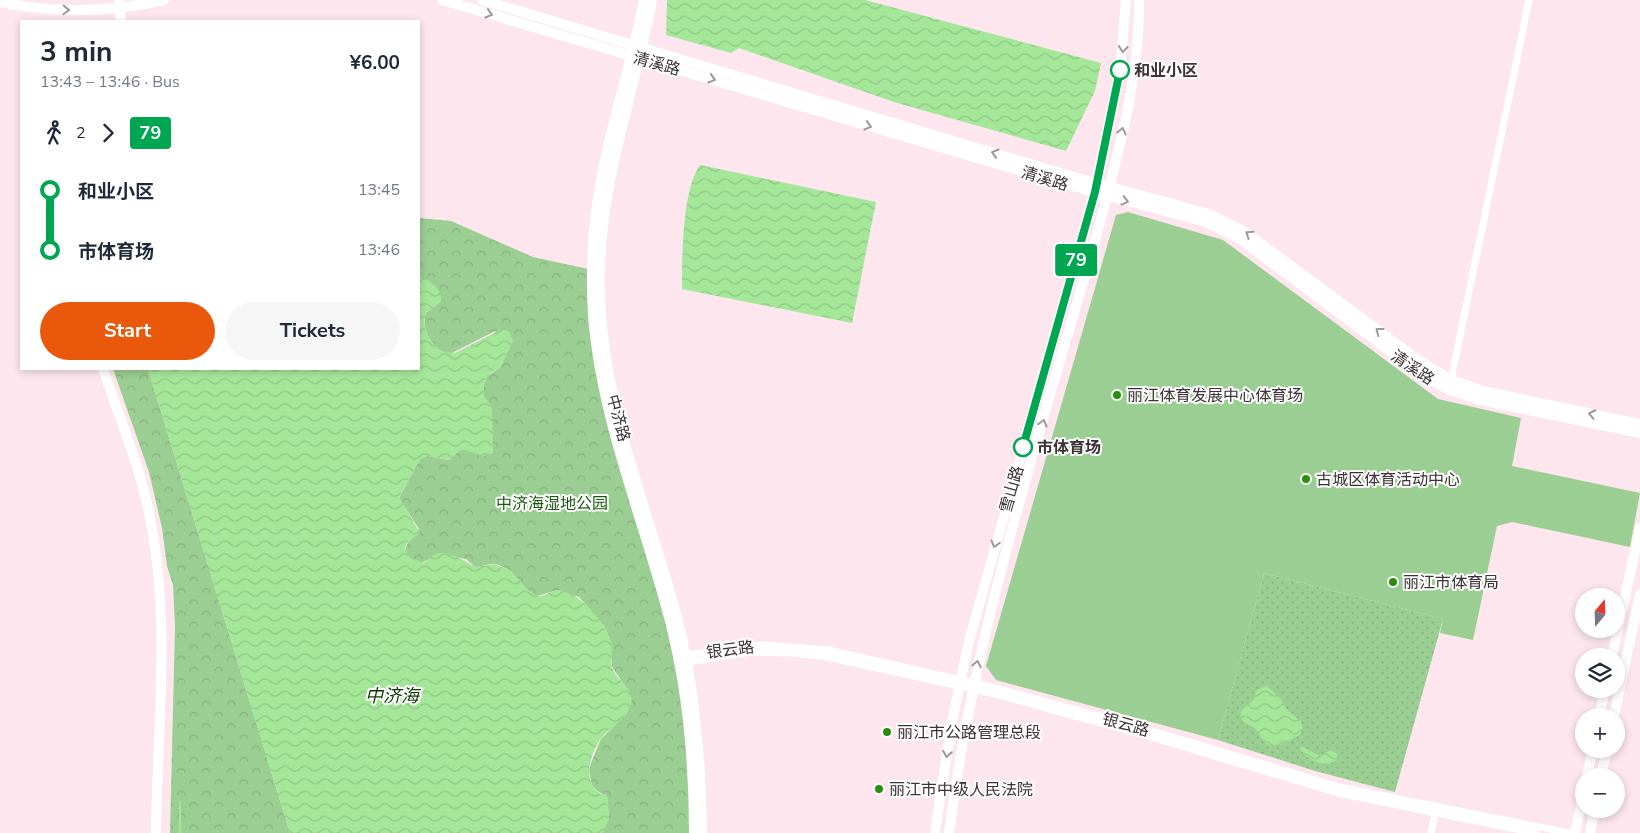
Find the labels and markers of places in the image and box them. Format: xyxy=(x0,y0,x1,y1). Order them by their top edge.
marker: 和业小区 xyxy=(1110,60,1130,80)
place label: 和业小区 xyxy=(1134,60,1198,82)
place label: 丽江体育发展中心体育场 xyxy=(1127,385,1303,407)
marker: 丽江体育发展中心体育场 xyxy=(1111,389,1123,401)
marker: 市体育场 xyxy=(1013,437,1033,457)
place label: 市体育场 xyxy=(1037,437,1101,459)
place label: 古城区体育活动中心 xyxy=(1316,469,1460,491)
marker: 古城区体育活动中心 xyxy=(1300,473,1312,485)
place label: 丽江市体育局 xyxy=(1403,572,1499,594)
marker: 丽江市体育局 xyxy=(1387,576,1399,588)
place label: 丽江市公路管理总段 xyxy=(897,722,1041,744)
marker: 丽江市公路管理总段 xyxy=(881,726,893,738)
place label: 丽江市中级人民法院 xyxy=(889,779,1033,801)
marker: 丽江市中级人民法院 xyxy=(873,783,885,795)

